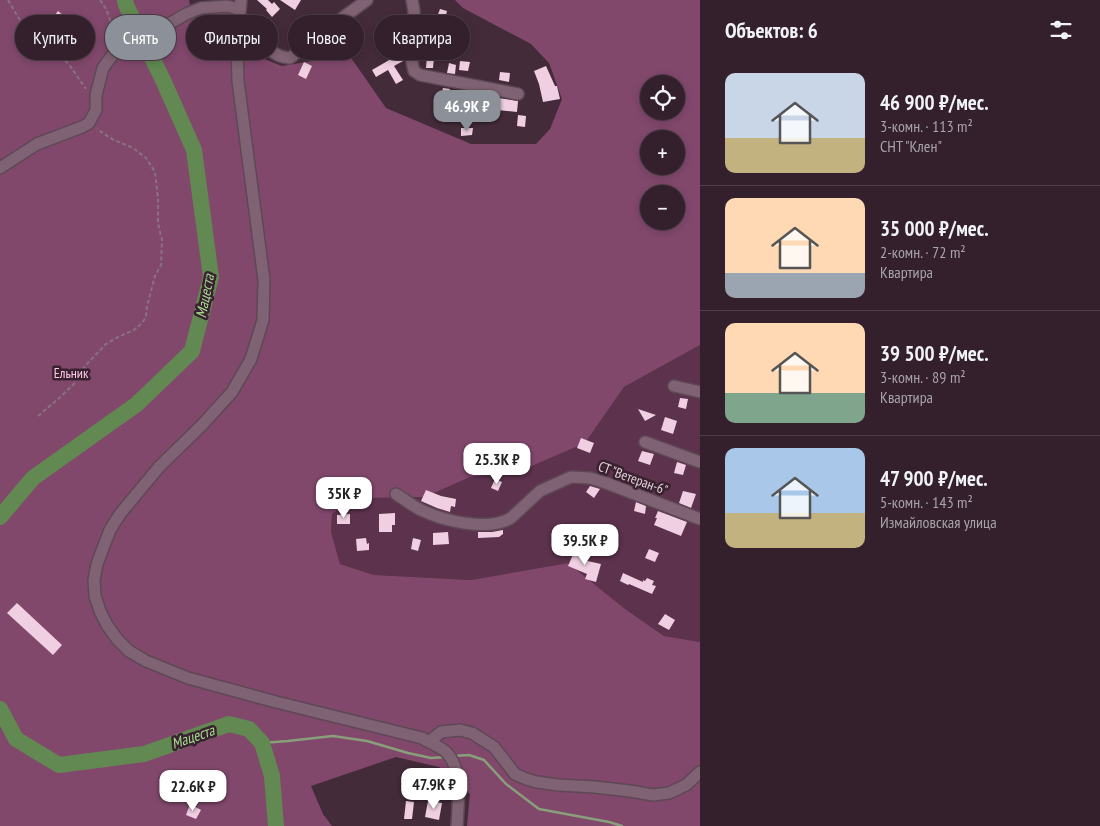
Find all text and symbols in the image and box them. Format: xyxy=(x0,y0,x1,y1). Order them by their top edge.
chip: Купить xyxy=(15,15,95,60)
chip: Снять xyxy=(105,15,176,60)
chip: Фильтры xyxy=(186,15,278,60)
chip: Новое xyxy=(288,15,364,60)
chip: Квартира xyxy=(374,15,470,60)
icon: filters xyxy=(1047,16,1075,44)
text: Объектов: 6 xyxy=(725,17,818,44)
map controls xyxy=(640,75,685,230)
button: locate xyxy=(640,75,685,120)
text: 46 900 ₽/мес. xyxy=(880,89,989,116)
pin: 46.9K ₽ xyxy=(421,90,513,132)
icon: home xyxy=(765,93,825,153)
text: 46.9K ₽ xyxy=(444,96,490,116)
text: 3-комн. · 113 m² xyxy=(880,116,973,136)
button: + xyxy=(640,130,685,175)
text: СНТ "Клен" xyxy=(880,136,942,156)
button: − xyxy=(640,185,685,230)
text: 35 000 ₽/мес. xyxy=(880,215,989,242)
icon: home xyxy=(765,218,825,278)
text: 2-комн. · 72 m² xyxy=(880,242,966,262)
text: Квартира xyxy=(880,262,933,282)
water label: Мацеста xyxy=(191,271,218,319)
text: 39 500 ₽/мес. xyxy=(880,340,989,367)
icon: home xyxy=(765,343,825,403)
park label: Ельник xyxy=(54,364,89,382)
text: 3-комн. · 89 m² xyxy=(880,367,966,387)
text: Квартира xyxy=(880,387,933,407)
pin: 25.3K ₽ xyxy=(451,442,543,485)
text: 25.3K ₽ xyxy=(474,449,520,469)
street label: СТ "Ветеран-6" xyxy=(596,457,670,499)
text: 47 900 ₽/мес. xyxy=(880,465,988,492)
icon: home xyxy=(765,468,825,528)
pin: 35K ₽ xyxy=(309,476,379,519)
text: 35K ₽ xyxy=(327,483,361,503)
text: 5-комн. · 143 m² xyxy=(880,492,973,512)
text: Измайловская улица xyxy=(880,512,997,532)
pin: 39.5K ₽ xyxy=(539,524,631,566)
text: 39.5K ₽ xyxy=(562,530,608,550)
water label: Мацеста xyxy=(169,720,218,753)
pin: 47.9K ₽ xyxy=(388,768,480,810)
pin: 22.6K ₽ xyxy=(147,770,239,812)
text: 47.9K ₽ xyxy=(412,774,456,794)
text: 22.6K ₽ xyxy=(170,776,216,796)

